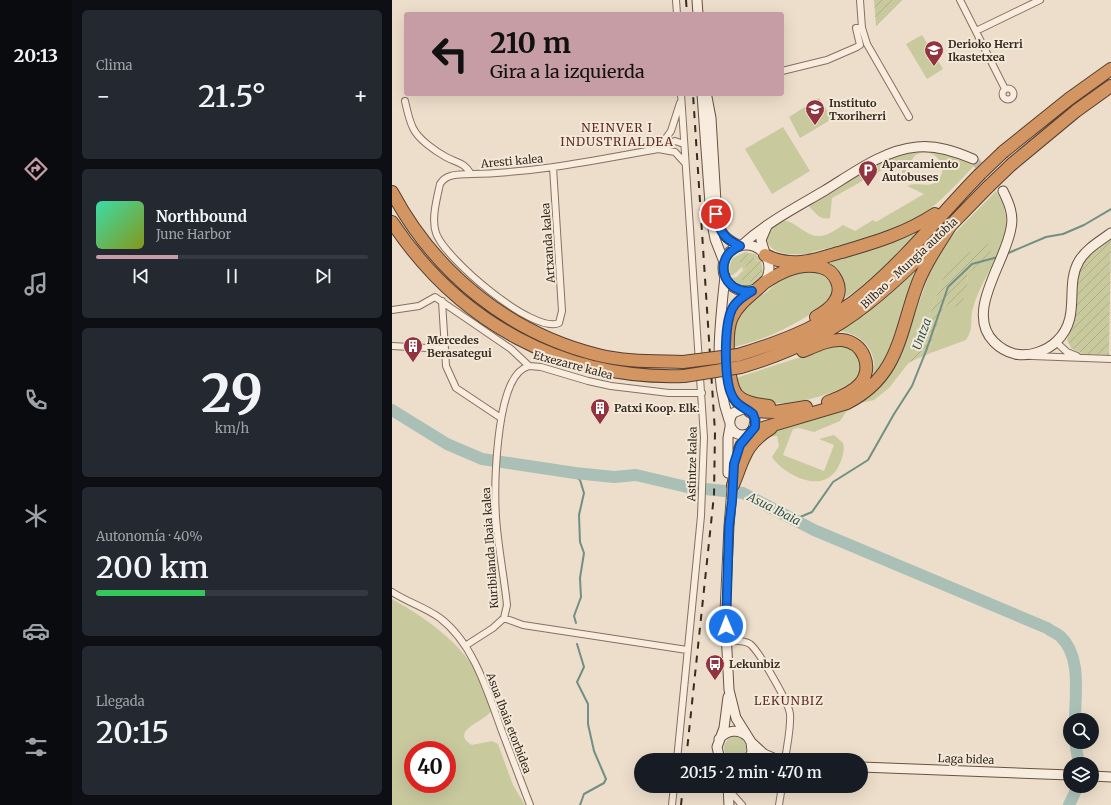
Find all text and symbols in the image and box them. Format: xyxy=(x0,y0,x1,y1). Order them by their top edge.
text: 210 m xyxy=(490,25,571,61)
icon: left xyxy=(424,28,476,80)
place label: Derioko Herri Ikastetxea xyxy=(948,37,1023,64)
school or university icon: Derioko Herri Ikastetxea xyxy=(923,39,945,67)
text: 20:13 xyxy=(14,44,58,67)
text: Clima xyxy=(96,57,133,74)
text: Gira a la izquierda xyxy=(490,60,645,83)
text: 21.5° xyxy=(198,77,266,115)
text: − xyxy=(96,82,111,110)
text: + xyxy=(353,82,368,110)
place label: Instituto Txoriherri xyxy=(829,96,886,123)
school or university icon: Instituto Txoriherri xyxy=(804,98,826,126)
district label: NEINVER I INDUSTRIALDEA xyxy=(560,120,674,149)
street label: Aresti kalea xyxy=(479,151,544,171)
icon: directions xyxy=(22,155,50,183)
place label: Aparcamiento Autobuses xyxy=(881,157,959,184)
parking icon: Aparcamiento Autobuses xyxy=(857,159,879,187)
pin xyxy=(699,197,733,231)
street label: Artxanda kalea xyxy=(538,202,558,285)
icon: arrive xyxy=(705,203,727,225)
text: Northbound xyxy=(156,207,247,226)
street label: Bilbao - Mungia autobia xyxy=(858,214,960,312)
text: June Harbor xyxy=(156,226,231,243)
icon: previous xyxy=(130,265,152,287)
icon: pause xyxy=(221,265,243,287)
icon: next xyxy=(312,265,334,287)
icon: music xyxy=(22,270,50,298)
water label: Untza xyxy=(909,316,934,352)
place label: Mercedes Berasategui xyxy=(427,333,492,360)
building icon: Mercedes Berasategui xyxy=(402,335,424,363)
street label: Etxezarre kalea xyxy=(532,348,614,382)
text: 29 xyxy=(201,361,263,426)
icon: phone xyxy=(22,386,50,414)
building icon: Patxi Koop. Elk. xyxy=(589,397,611,425)
place label: Patxi Koop. Elk. xyxy=(614,401,700,415)
text: km/h xyxy=(215,420,249,437)
street label: Astintze kalea xyxy=(684,426,700,503)
street label: Kuribilanda Ibaia kalea xyxy=(479,487,501,609)
water label: Asua Ibaia xyxy=(744,488,803,528)
icon: climate xyxy=(22,502,50,530)
text: Autonomía · 40% xyxy=(96,528,203,545)
text: 200 km xyxy=(96,548,209,586)
position arrow xyxy=(705,605,747,647)
icon: car xyxy=(22,617,50,645)
bus stop icon: Lekunbiz xyxy=(704,653,726,681)
place label: Lekunbiz xyxy=(729,657,780,671)
street label: Asua Ibaia etorbidea xyxy=(483,670,535,775)
text: Llegada xyxy=(96,693,145,710)
district label: LEKUNBIZ xyxy=(754,693,824,708)
text: 20:15 xyxy=(96,713,169,751)
map controls xyxy=(1063,713,1099,793)
button: search xyxy=(1063,713,1099,749)
icon: filters xyxy=(22,733,50,761)
speed limit sign: 40 xyxy=(404,741,456,793)
street label: Laga bidea xyxy=(937,751,995,767)
button: layers xyxy=(1063,757,1099,793)
text: 20:15 · 2 min · 470 m xyxy=(680,763,822,782)

